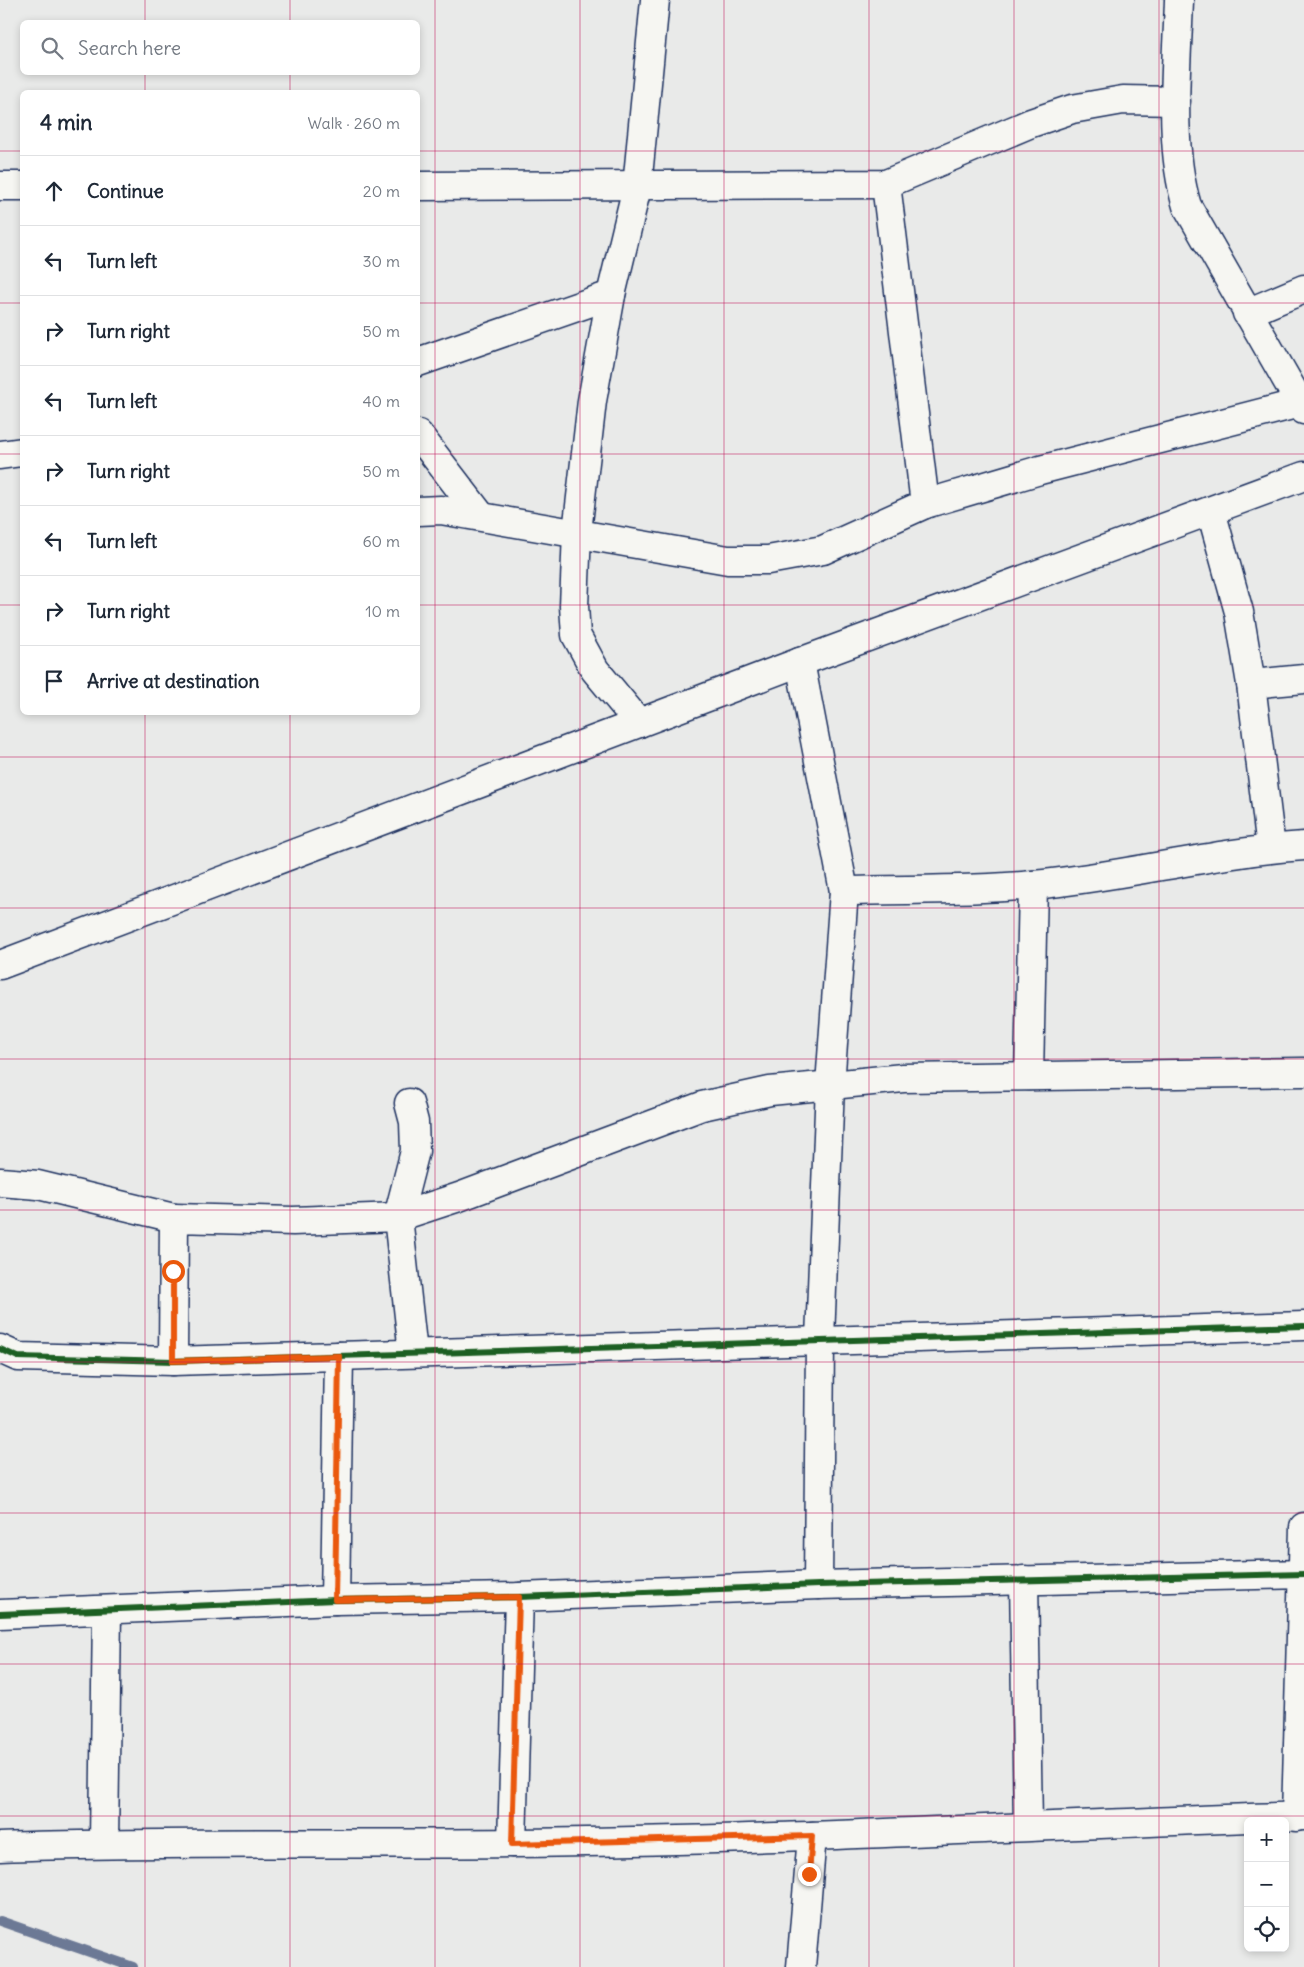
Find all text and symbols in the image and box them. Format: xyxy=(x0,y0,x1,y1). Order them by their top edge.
search box xyxy=(20,20,420,75)
icon: search xyxy=(38,34,66,62)
text: Search here xyxy=(78,36,181,60)
text: 4 min xyxy=(40,109,92,136)
text: Walk · 260 m xyxy=(308,113,400,133)
icon: ahead xyxy=(40,177,68,205)
text: Continue xyxy=(87,179,164,203)
text: 20 m xyxy=(363,181,400,201)
icon: left xyxy=(40,247,68,275)
text: Turn left xyxy=(87,249,157,273)
text: 30 m xyxy=(363,251,400,271)
icon: right xyxy=(40,317,68,345)
text: Turn right xyxy=(87,319,170,343)
text: 50 m xyxy=(362,321,400,341)
icon: left xyxy=(40,387,68,415)
text: Turn left xyxy=(87,389,157,413)
text: 40 m xyxy=(362,391,400,411)
icon: right xyxy=(40,457,68,485)
text: Turn right xyxy=(87,459,170,483)
text: 50 m xyxy=(362,461,400,481)
icon: left xyxy=(40,527,68,555)
text: Turn left xyxy=(87,529,157,553)
text: 60 m xyxy=(362,531,400,551)
icon: right xyxy=(40,597,68,625)
text: Turn right xyxy=(87,599,170,623)
text: 10 m xyxy=(365,601,400,621)
icon: arrive xyxy=(40,667,68,695)
text: Arrive at destination xyxy=(87,669,260,693)
route start xyxy=(162,1260,185,1283)
map controls xyxy=(1244,1817,1289,1952)
button: + xyxy=(1244,1817,1289,1862)
button: − xyxy=(1244,1862,1289,1907)
route end xyxy=(798,1863,821,1886)
button: locate xyxy=(1244,1907,1289,1952)

